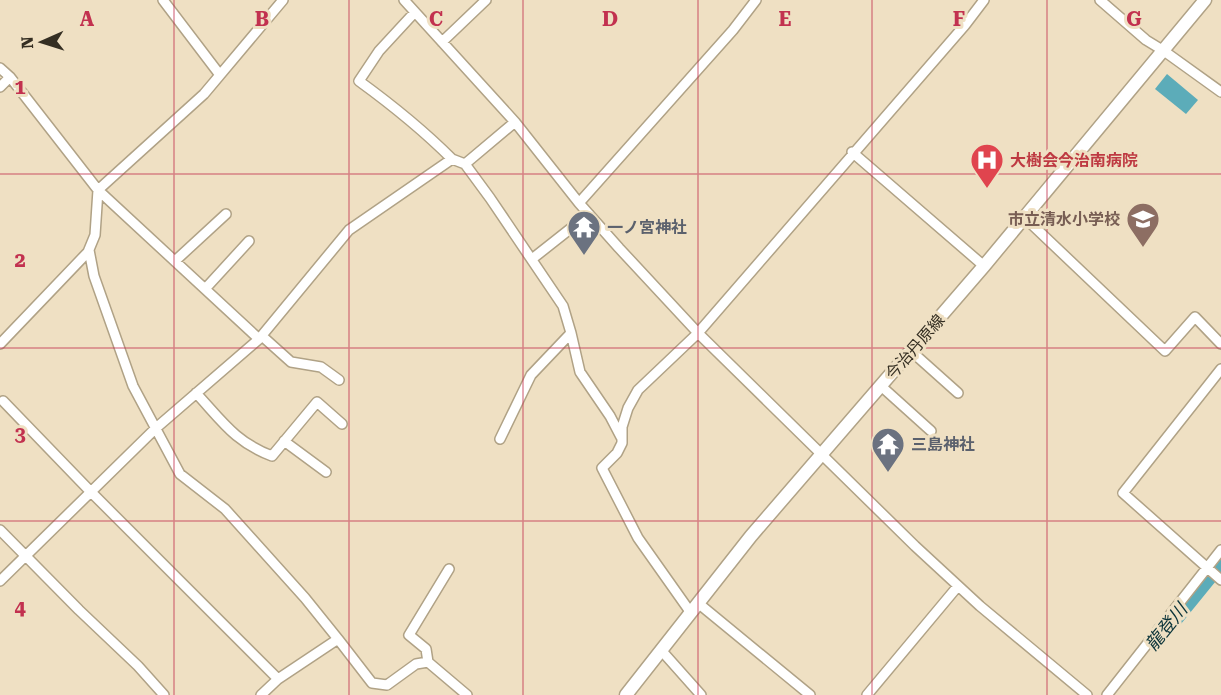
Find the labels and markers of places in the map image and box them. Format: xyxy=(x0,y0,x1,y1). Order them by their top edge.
hospital icon: 大樹会今治南病院 xyxy=(969,142,1005,189)
place label: 大樹会今治南病院 xyxy=(1010,151,1138,170)
school or university icon: 市立清水小学校 xyxy=(1125,201,1161,248)
temple icon: 一ノ宮神社 xyxy=(566,209,602,256)
place label: 市立清水小学校 xyxy=(1008,210,1120,229)
place label: 一ノ宮神社 xyxy=(607,218,687,237)
temple icon: 三島神社 xyxy=(870,426,906,473)
place label: 三島神社 xyxy=(911,435,975,454)

